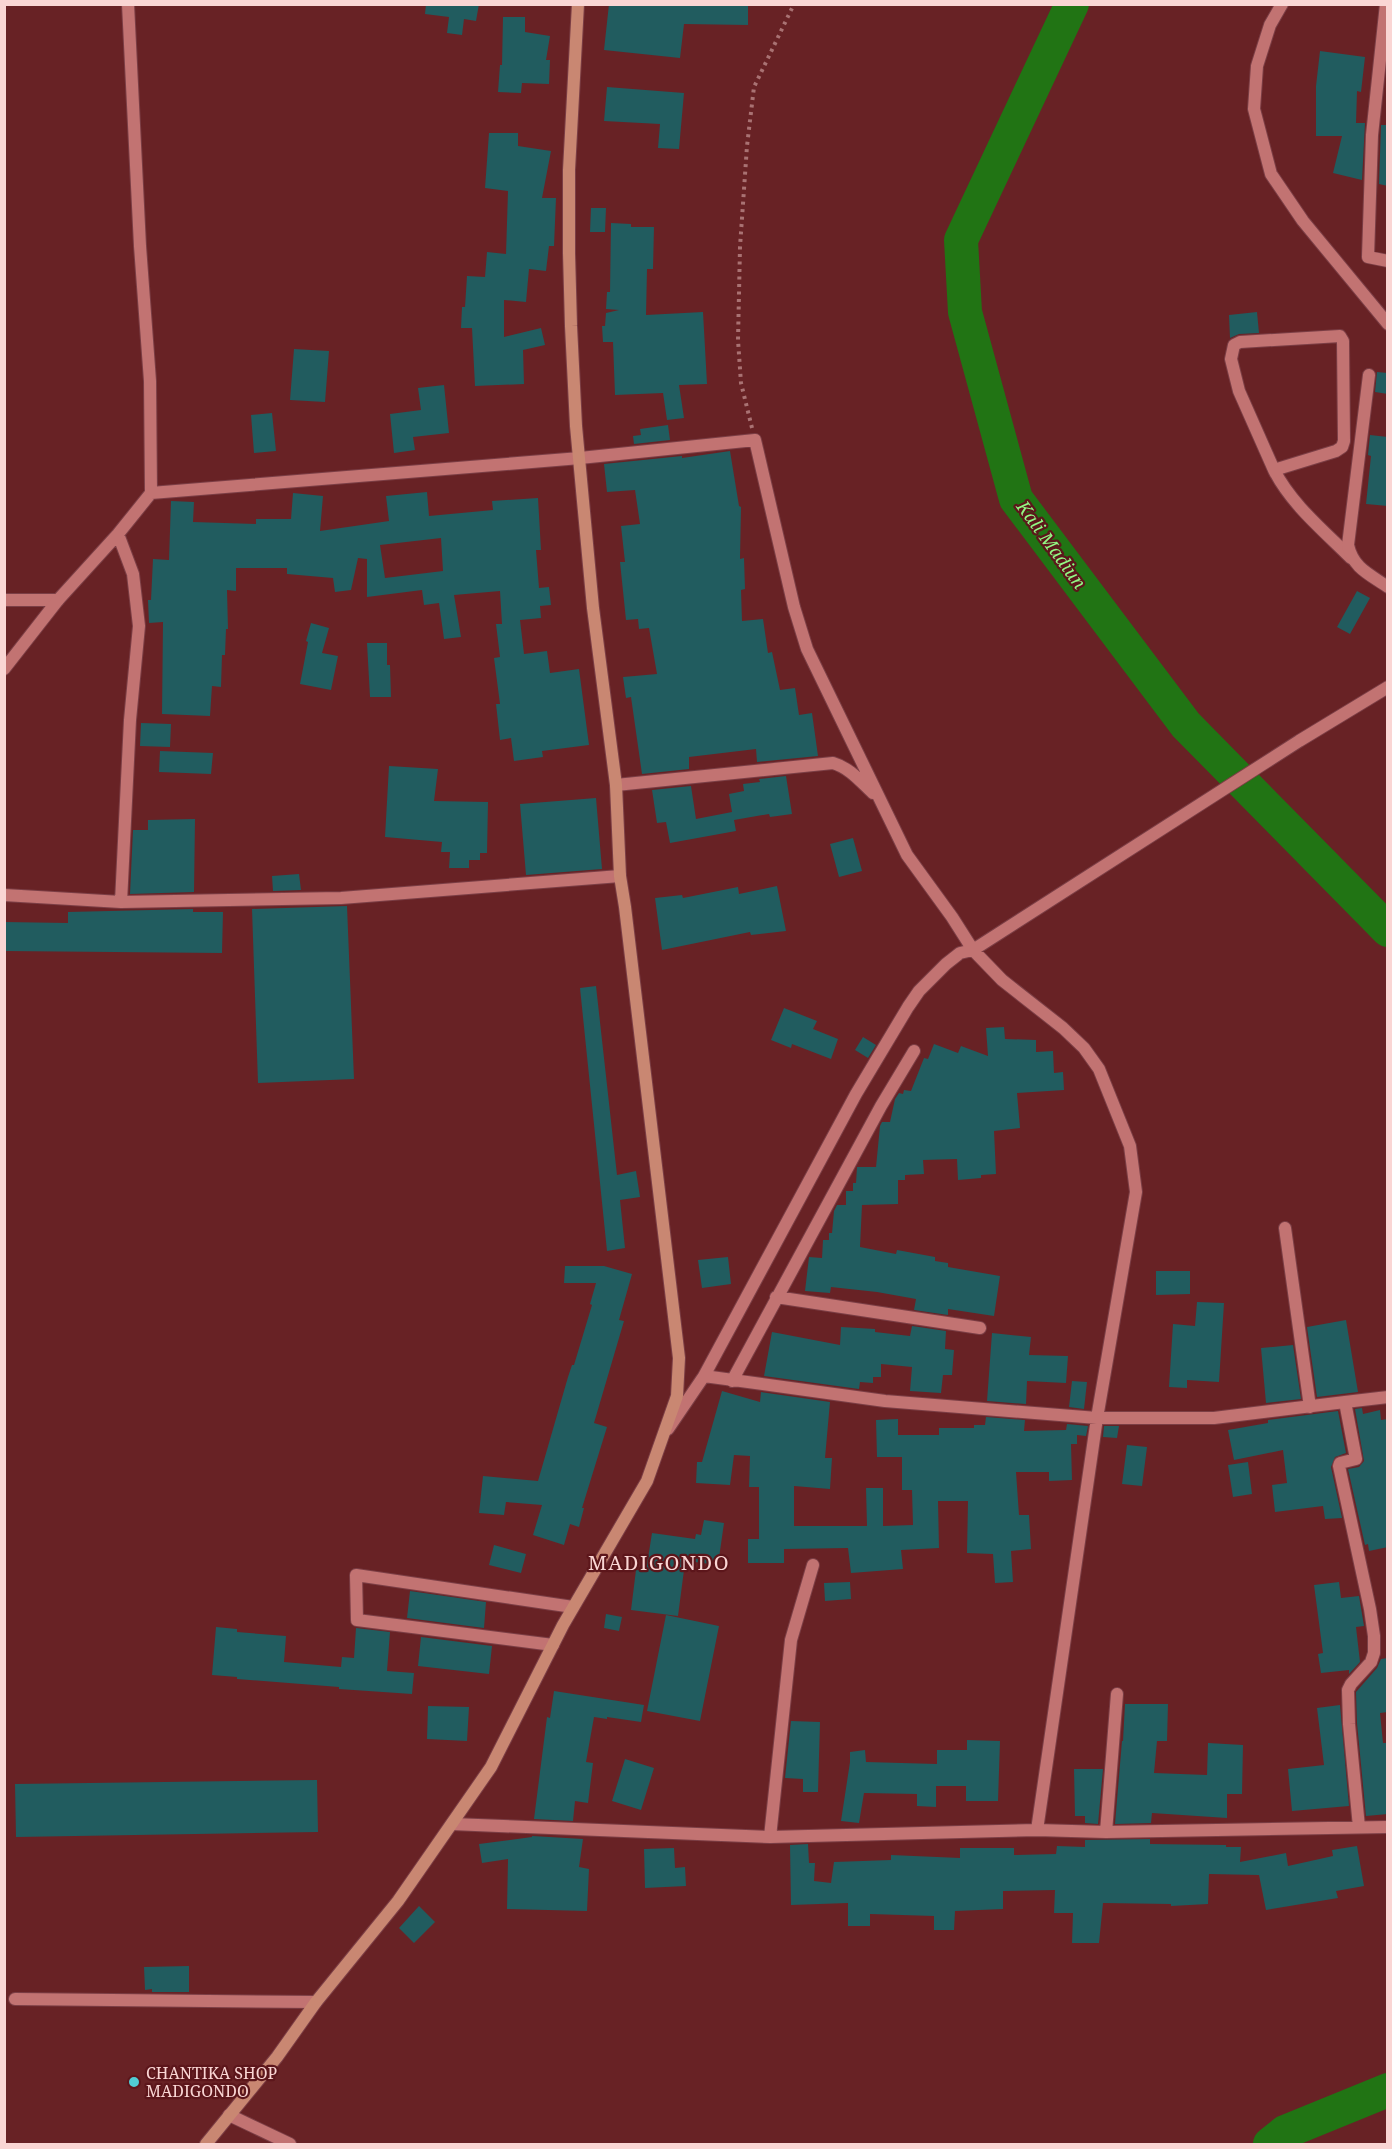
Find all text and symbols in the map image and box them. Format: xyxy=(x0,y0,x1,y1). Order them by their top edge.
water label: Kali Madiun xyxy=(1011,495,1092,593)
district label: MADIGONDO xyxy=(588,1549,730,1576)
place label: CHANTIKA SHOP MADIGONDO xyxy=(146,2062,278,2102)
marker: CHANTIKA SHOP MADIGONDO xyxy=(127,2075,141,2089)

